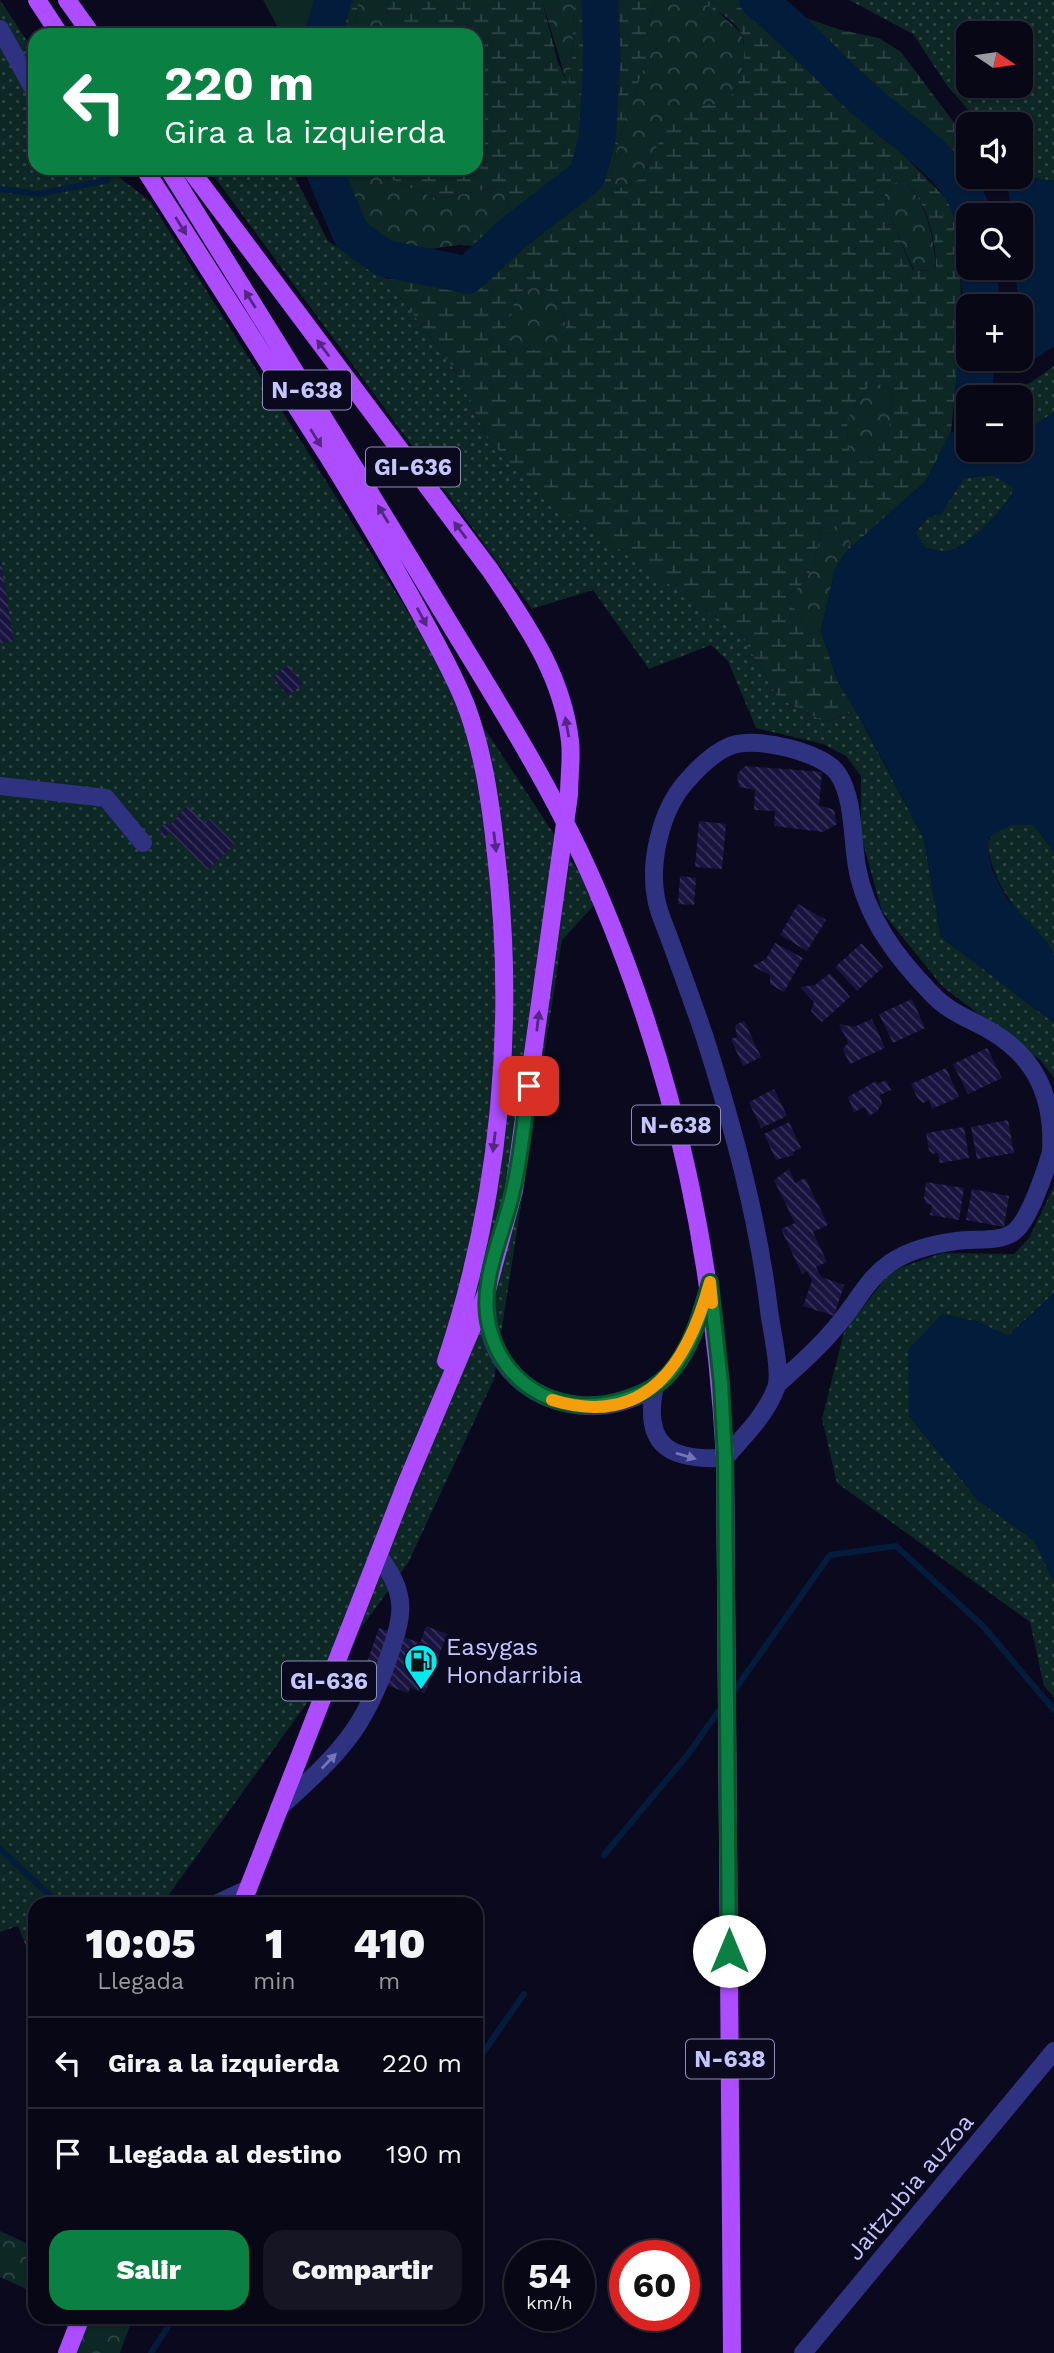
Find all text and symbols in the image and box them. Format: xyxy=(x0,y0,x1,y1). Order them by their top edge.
north arrow xyxy=(956,21,1032,98)
map controls xyxy=(956,21,1033,462)
text: 220 m xyxy=(164,54,314,112)
icon: left xyxy=(49,56,140,147)
button: sound xyxy=(956,112,1033,189)
text: Gira a la izquierda xyxy=(164,113,446,151)
button: search xyxy=(956,203,1033,280)
one-way arrow xyxy=(174,216,187,235)
one-way arrow xyxy=(244,290,257,309)
button: + xyxy=(956,294,1033,371)
one-way arrow xyxy=(316,339,331,357)
road number: N-638 xyxy=(263,370,351,410)
button: − xyxy=(956,385,1033,462)
one-way arrow xyxy=(309,429,322,448)
road number: GI-636 xyxy=(366,447,460,486)
one-way arrow xyxy=(376,504,389,523)
one-way arrow xyxy=(453,520,467,539)
one-way arrow xyxy=(416,607,428,626)
one-way arrow xyxy=(561,716,572,738)
one-way arrow xyxy=(489,831,500,853)
one-way arrow xyxy=(533,1009,544,1031)
pin xyxy=(499,1056,559,1116)
icon: arrive xyxy=(510,1067,548,1105)
road number: N-638 xyxy=(632,1106,720,1144)
one-way arrow xyxy=(488,1131,499,1153)
one-way arrow xyxy=(675,1452,696,1462)
place label: Easygas Hondarribia xyxy=(446,1633,582,1689)
fuel station icon: Easygas Hondarribia xyxy=(402,1642,440,1691)
road number: GI-636 xyxy=(282,1662,376,1700)
one-way arrow xyxy=(321,1753,337,1770)
position arrow xyxy=(692,1914,766,1988)
text: 10:05 xyxy=(85,1919,196,1968)
text: 1 xyxy=(265,1919,284,1968)
text: 410 xyxy=(353,1919,426,1968)
text: Llegada xyxy=(97,1968,184,1995)
text: min xyxy=(253,1968,296,1995)
text: m xyxy=(378,1968,400,1995)
road number: N-638 xyxy=(686,2040,774,2078)
icon: left xyxy=(49,2044,87,2082)
text: Gira a la izquierda xyxy=(108,2048,339,2078)
text: 220 m xyxy=(382,2048,462,2078)
street label: Jaitzubia auzoa xyxy=(841,2108,979,2266)
icon: arrive xyxy=(49,2135,87,2173)
text: Llegada al destino xyxy=(108,2139,342,2169)
text: 190 m xyxy=(386,2139,462,2169)
button: Salir xyxy=(49,2230,249,2310)
button: Compartir xyxy=(263,2230,462,2310)
speed limit sign: 60 xyxy=(609,2240,700,2331)
text: 54 xyxy=(528,2255,571,2297)
text: km/h xyxy=(526,2292,573,2313)

